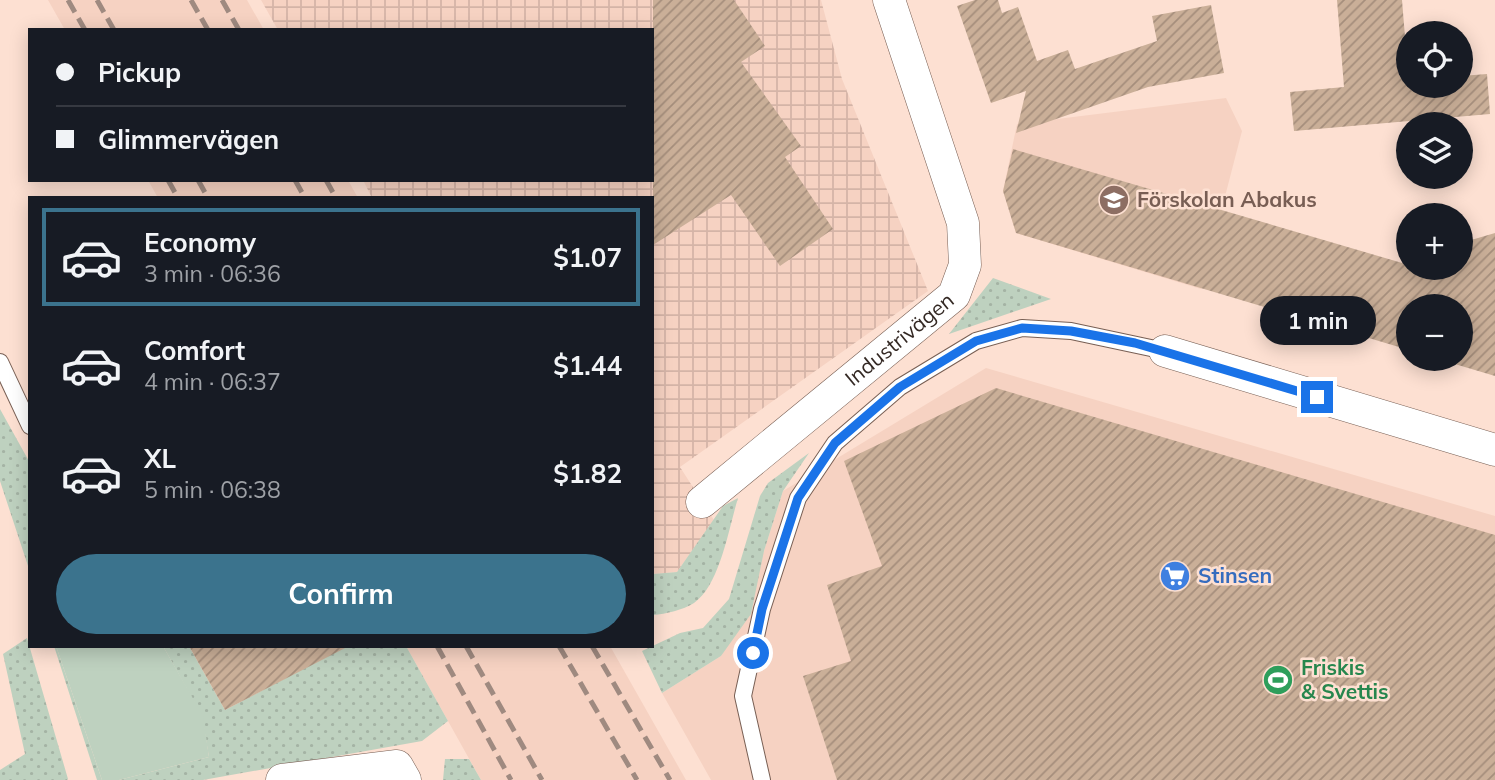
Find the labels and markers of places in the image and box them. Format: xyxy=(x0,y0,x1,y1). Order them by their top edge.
school or university icon: Förskolan Abakus xyxy=(1097,183,1131,217)
place label: Förskolan Abakus xyxy=(1137,186,1317,212)
supermarket icon: Stinsen xyxy=(1158,559,1192,593)
place label: Stinsen xyxy=(1198,562,1272,588)
place label: Friskis & Svettis xyxy=(1301,654,1389,704)
sports icon: Friskis & Svettis xyxy=(1261,663,1295,697)

